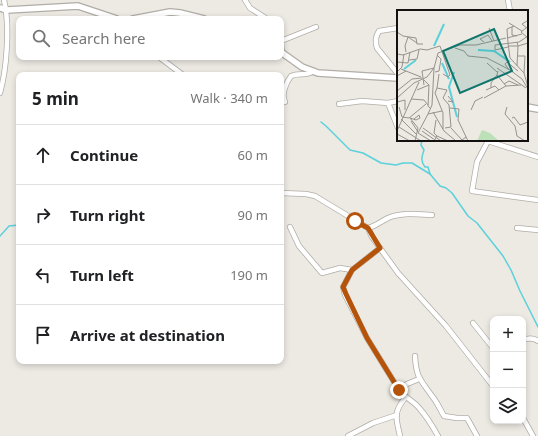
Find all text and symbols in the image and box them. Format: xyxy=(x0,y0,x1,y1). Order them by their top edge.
inset map xyxy=(397,10,528,141)
search box xyxy=(16,16,284,60)
icon: search xyxy=(30,27,52,49)
text: Search here xyxy=(62,28,145,48)
text: 5 min xyxy=(32,87,79,110)
text: Walk · 340 m xyxy=(190,89,268,107)
icon: ahead xyxy=(32,144,54,166)
text: Continue xyxy=(70,145,138,165)
text: 60 m xyxy=(238,146,268,164)
icon: right xyxy=(32,204,54,226)
text: Turn right xyxy=(70,205,145,225)
text: 90 m xyxy=(238,206,268,224)
route start xyxy=(346,212,364,230)
icon: left xyxy=(32,264,54,286)
text: Turn left xyxy=(70,265,134,285)
text: 190 m xyxy=(230,266,268,284)
map controls xyxy=(490,316,526,424)
button: + xyxy=(490,316,526,352)
icon: arrive xyxy=(32,324,54,346)
text: Arrive at destination xyxy=(70,325,225,345)
button: − xyxy=(490,352,526,388)
route end xyxy=(390,381,408,399)
button: layers xyxy=(490,388,526,424)

